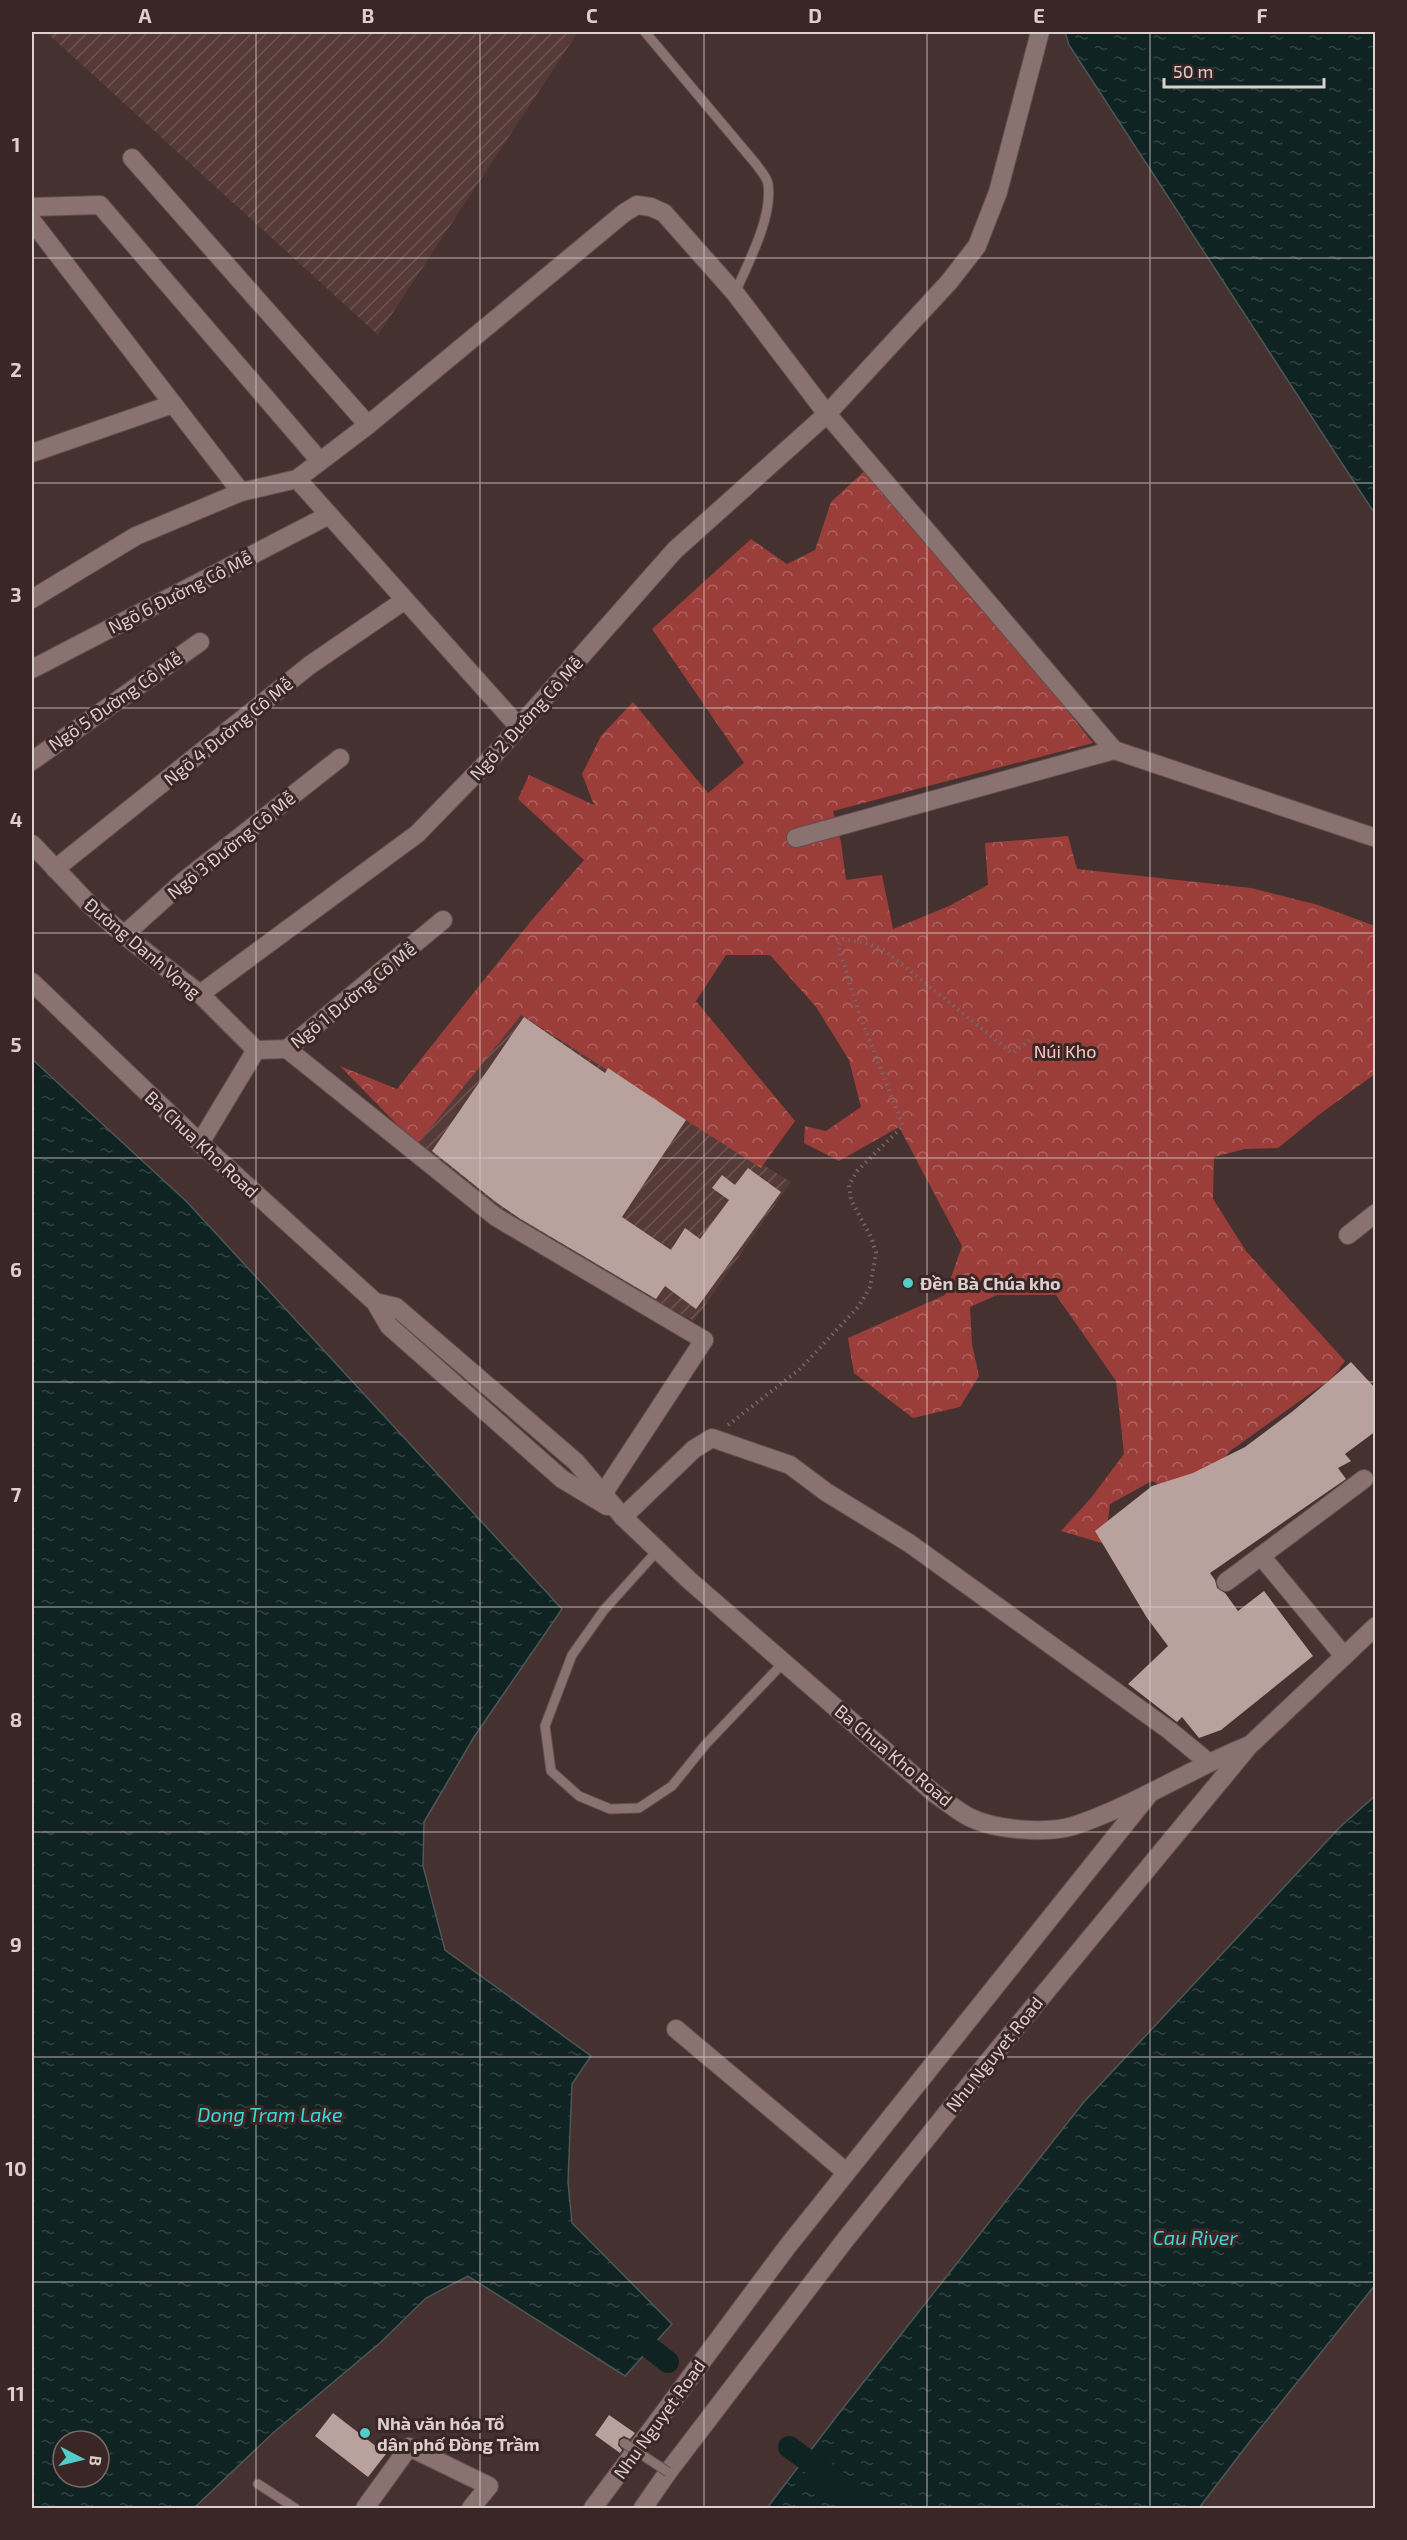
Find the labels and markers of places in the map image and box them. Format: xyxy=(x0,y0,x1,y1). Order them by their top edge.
place label: Đền Bà Chúa kho xyxy=(920,1272,1061,1294)
marker: Đền Bà Chúa kho xyxy=(901,1276,915,1290)
place label: Nhà văn hóa Tổ dân phố Đồng Trầm xyxy=(377,2412,540,2455)
marker: Nhà văn hóa Tổ dân phố Đồng Trầm xyxy=(358,2426,372,2440)

